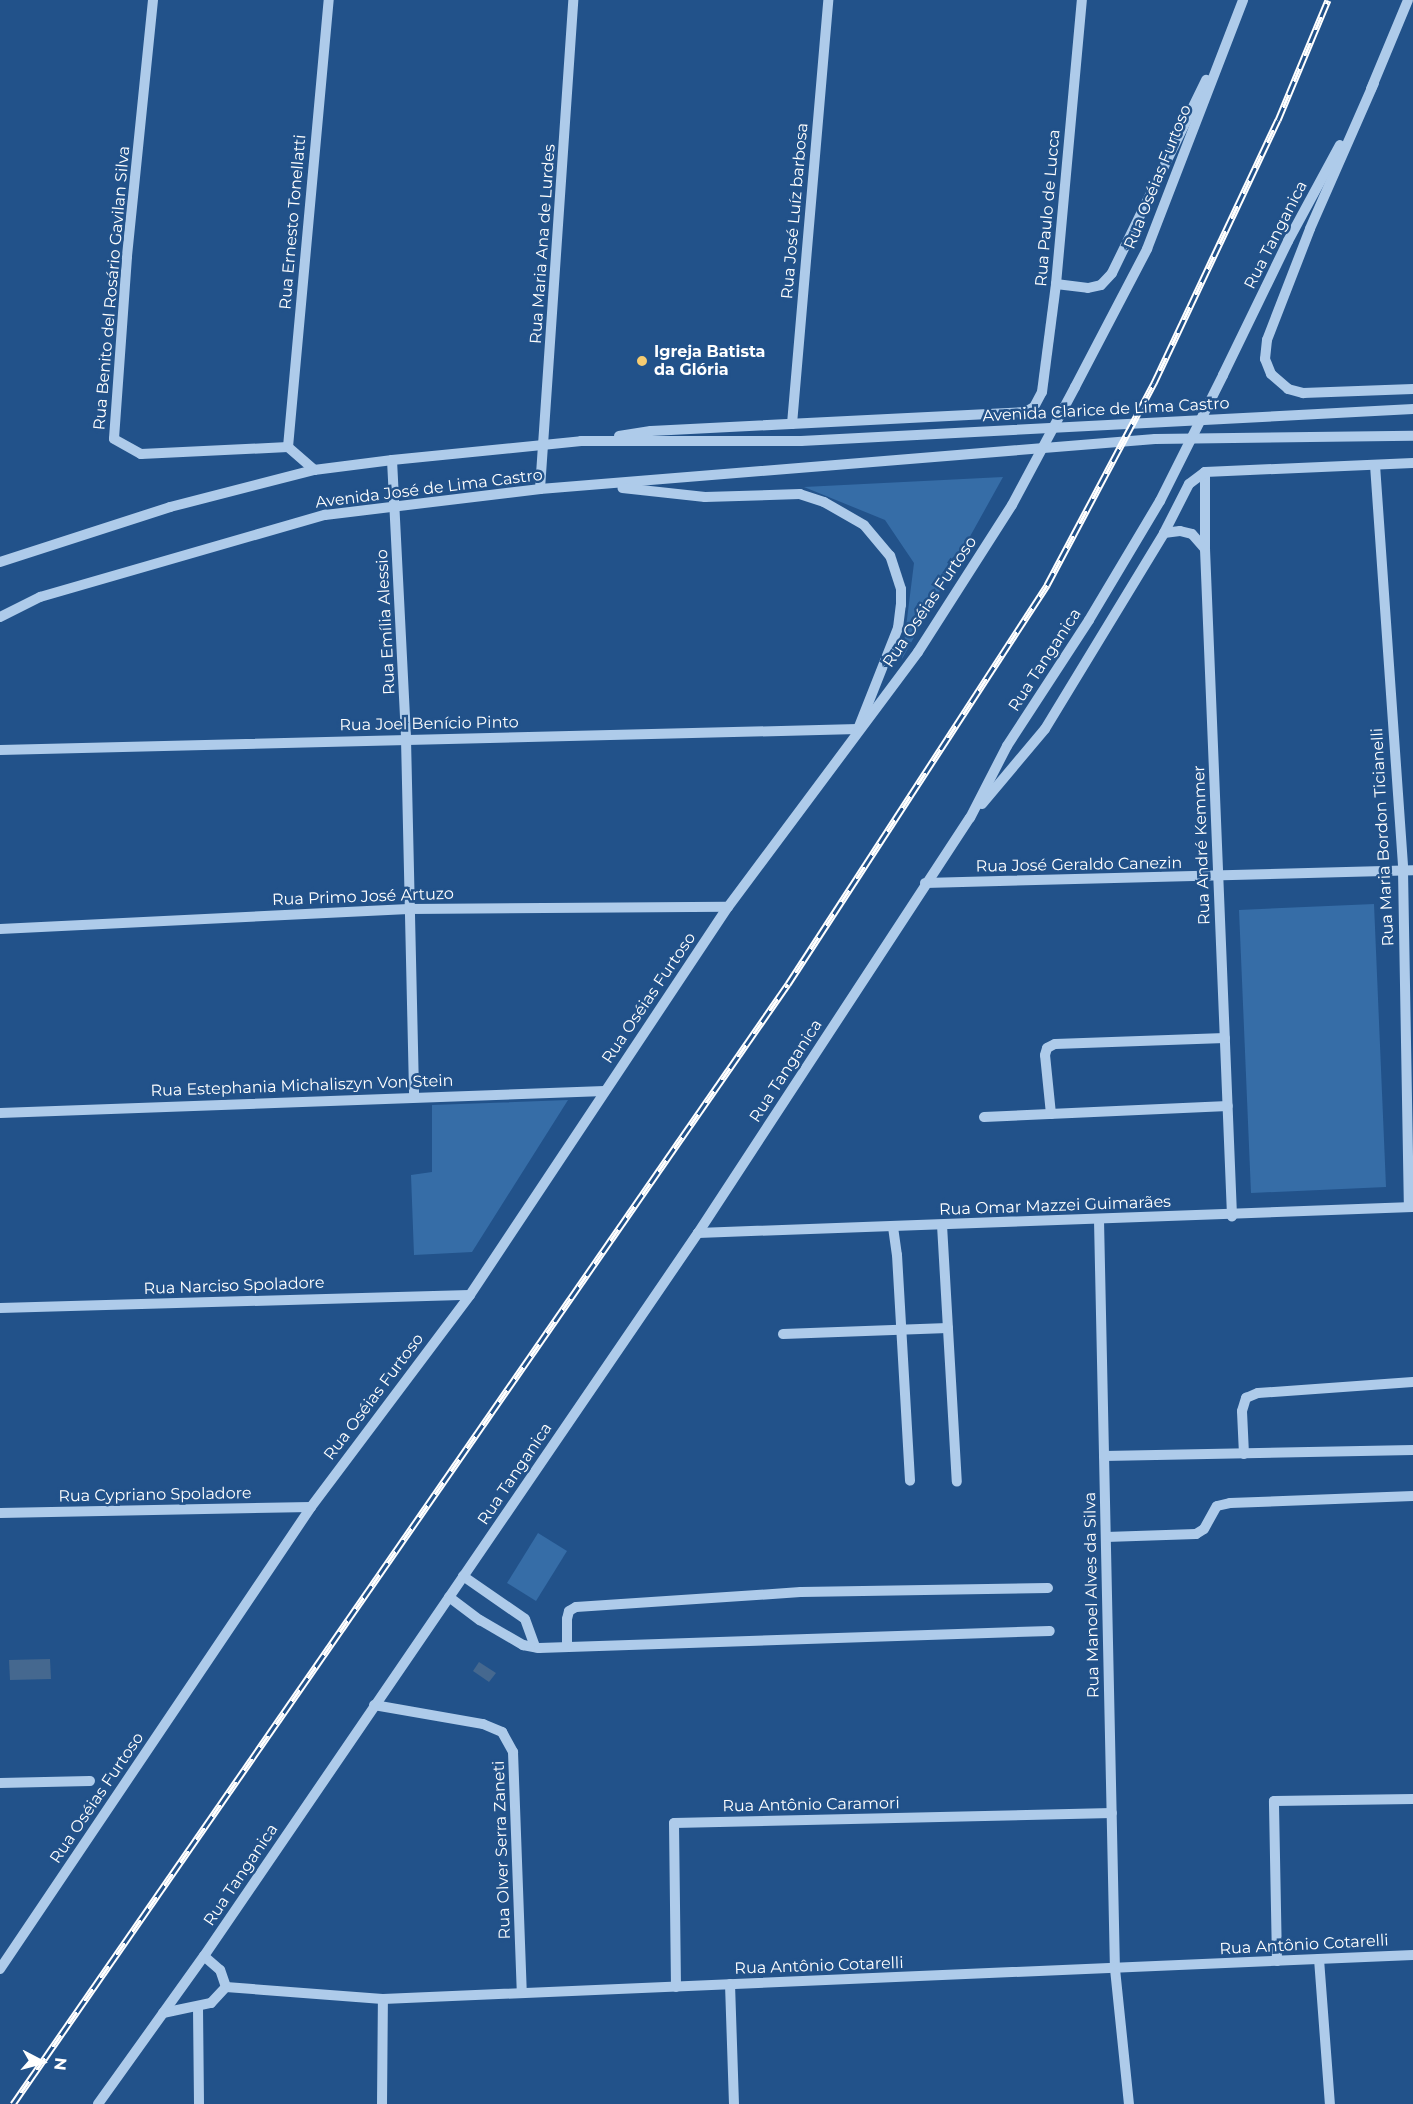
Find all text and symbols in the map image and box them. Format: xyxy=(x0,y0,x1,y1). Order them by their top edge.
street label: Rua Oséias Furtoso xyxy=(1120,102,1196,252)
street label: Rua José Luíz barbosa xyxy=(778,122,812,300)
street label: Rua Paulo de Lucca xyxy=(1032,128,1064,288)
street label: Rua Ernesto Tonellatti xyxy=(276,134,310,310)
street label: Rua Maria Ana de Lurdes xyxy=(526,144,560,344)
street label: Rua Benito del Rosário Gavilan Silva xyxy=(90,145,134,431)
street label: Rua Tanganica xyxy=(1240,178,1312,292)
place label: Igreja Batista da Glória xyxy=(654,342,765,380)
marker: Igreja Batista da Glória xyxy=(635,354,649,368)
street label: Avenida Clarice de Lima Castro xyxy=(982,394,1230,426)
street label: Avenida José de Lima Castro xyxy=(314,466,544,512)
street label: Rua Oséias Furtoso xyxy=(879,533,981,671)
street label: Rua Emília Alessio xyxy=(373,549,399,695)
street label: Rua Tanganica xyxy=(1005,605,1085,715)
street label: Rua Joel Benício Pinto xyxy=(339,713,519,735)
street label: Rua Maria Bordon Ticianelli xyxy=(1368,727,1398,947)
street label: Rua André Kemmer xyxy=(1190,765,1214,925)
street label: Rua José Geraldo Canezin xyxy=(976,854,1182,876)
street label: Rua Primo José Artuzo xyxy=(272,884,454,910)
street label: Rua Oséias Furtoso xyxy=(598,929,700,1067)
street label: Rua Tanganica xyxy=(746,1016,826,1126)
street label: Rua Estephania Michaliszyn Von Stein xyxy=(150,1071,454,1101)
street label: Rua Omar Mazzei Guimarães xyxy=(939,1192,1171,1220)
street label: Rua Narciso Spoladore xyxy=(143,1273,325,1299)
street label: Rua Oséias Furtoso xyxy=(320,1330,428,1464)
street label: Rua Tanganica xyxy=(474,1419,556,1529)
street label: Rua Cypriano Spoladore xyxy=(58,1484,252,1506)
street label: Rua Manoel Alves da Silva xyxy=(1081,1492,1103,1698)
street label: Rua Oséias Furtoso xyxy=(46,1729,148,1867)
street label: Rua Olver Serra Zaneti xyxy=(489,1760,515,1940)
street label: Rua Antônio Caramori xyxy=(722,1794,900,1816)
street label: Rua Tanganica xyxy=(200,1820,282,1930)
street label: Rua Antônio Cotarelli xyxy=(1219,1931,1389,1959)
street label: Rua Antônio Cotarelli xyxy=(734,1953,904,1979)
north arrow xyxy=(12,2032,72,2092)
text: N xyxy=(50,2057,71,2071)

